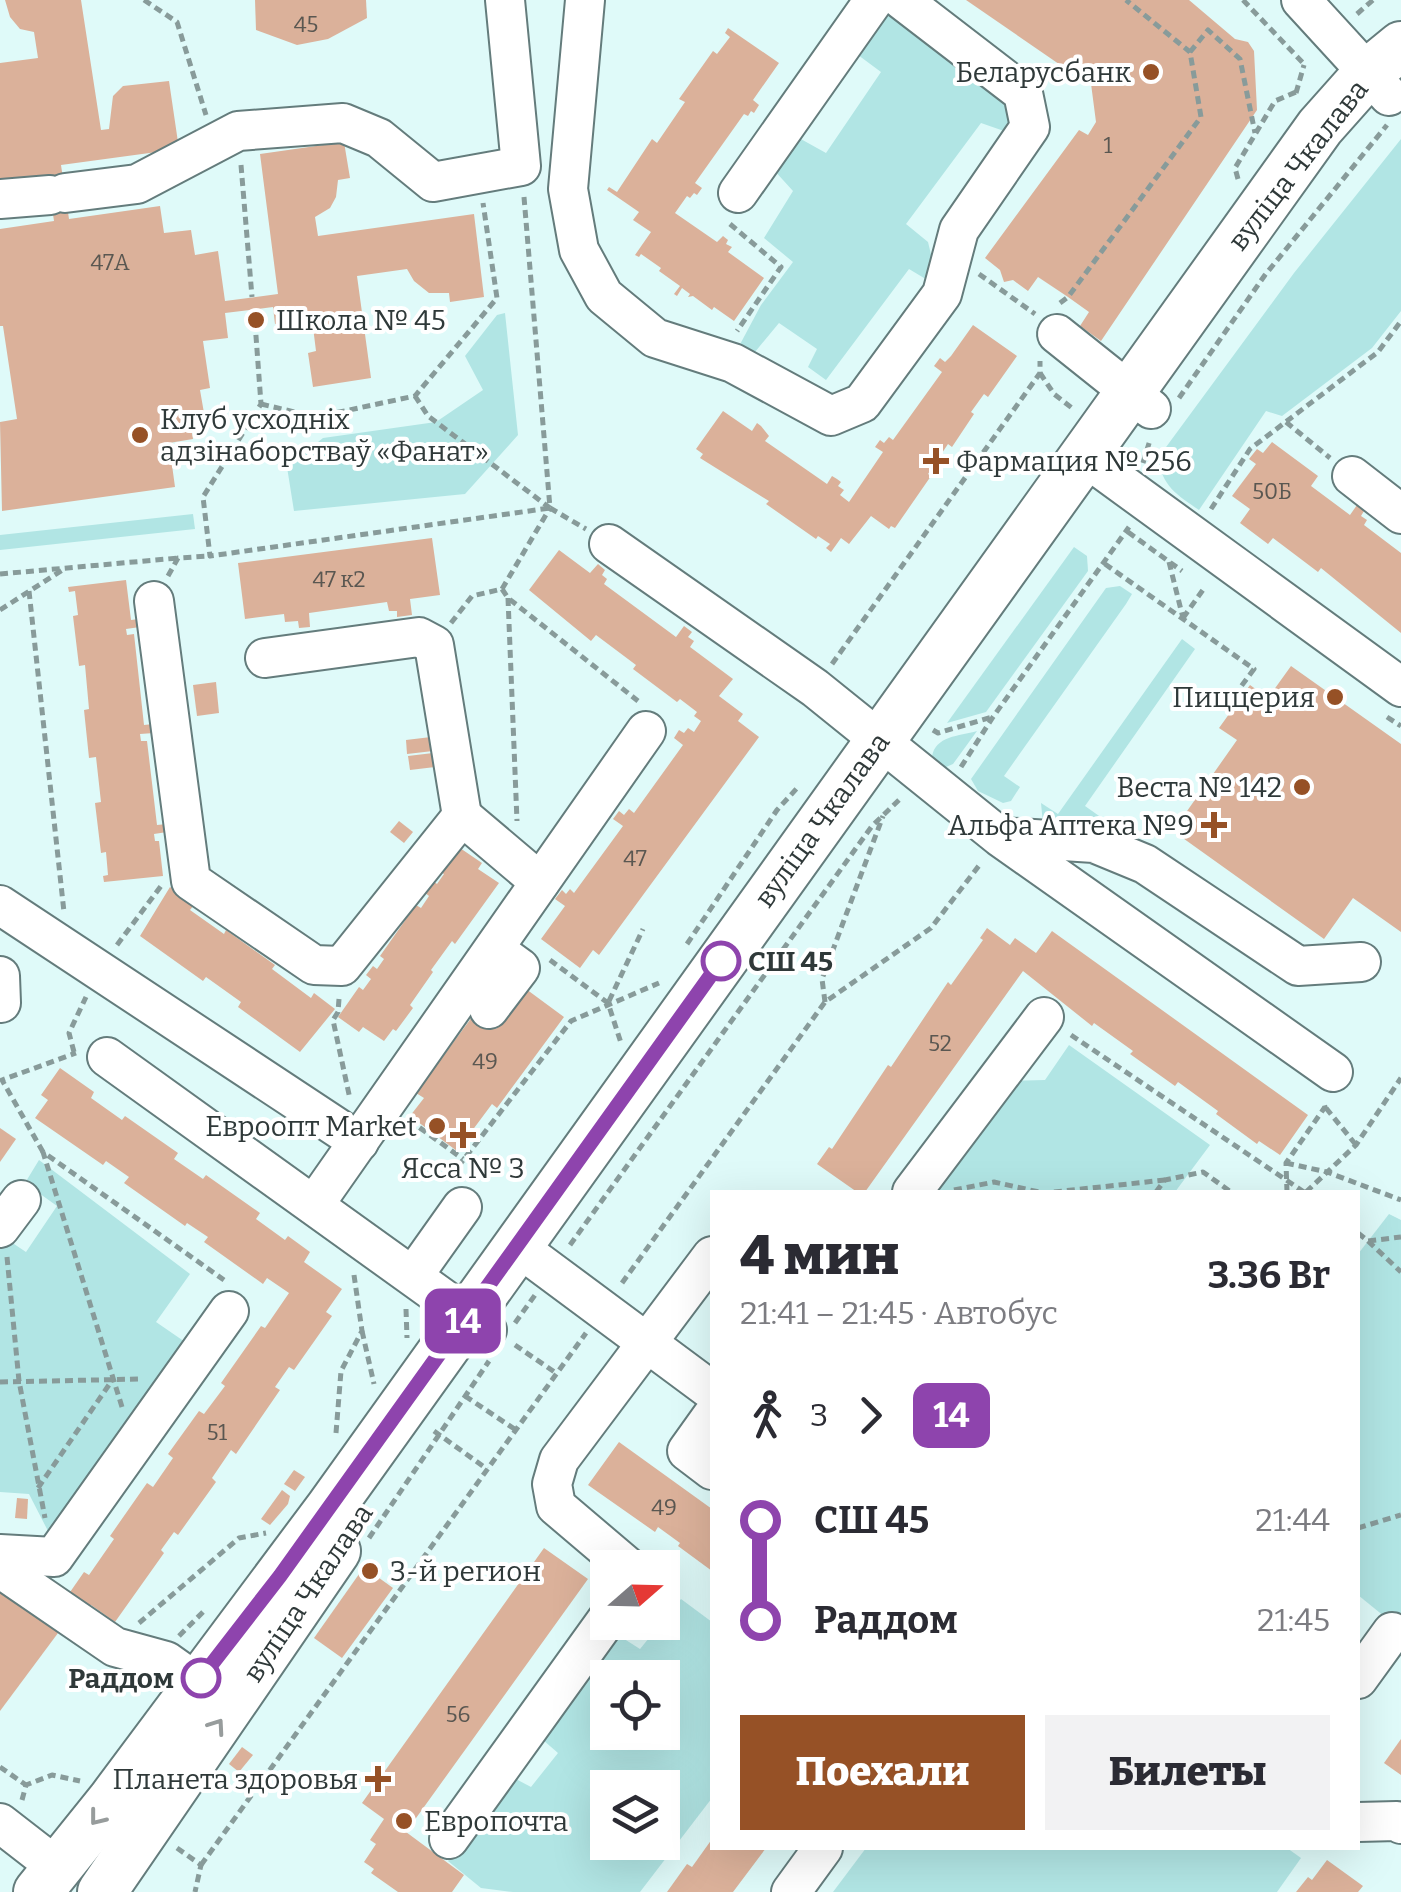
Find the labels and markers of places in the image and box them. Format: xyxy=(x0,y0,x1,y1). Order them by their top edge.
place label: Беларусбанк xyxy=(956,56,1132,89)
marker: Беларусбанк xyxy=(1140,61,1162,83)
place label: Школа № 45 xyxy=(276,304,446,337)
marker: Школа № 45 xyxy=(245,309,267,331)
place label: Клуб усходніх адзінаборстваў «Фанат» xyxy=(160,403,489,468)
marker: Клуб усходніх адзінаборстваў «Фанат» xyxy=(129,424,151,446)
place label: Фармация № 256 xyxy=(956,445,1192,478)
marker: Фармация № 256 xyxy=(925,450,947,472)
place label: Пиццерия xyxy=(1172,681,1315,714)
marker: Пиццерия xyxy=(1324,686,1346,708)
place label: Веста № 142 xyxy=(1116,771,1282,804)
marker: Веста № 142 xyxy=(1291,776,1313,798)
place label: Альфа Аптека №9 xyxy=(948,809,1194,842)
marker: Альфа Аптека №9 xyxy=(1203,814,1225,836)
marker: СШ 45 xyxy=(702,942,740,980)
place label: СШ 45 xyxy=(748,945,833,978)
place label: Евроопт Market xyxy=(205,1110,417,1143)
marker: Евроопт Market xyxy=(426,1115,448,1137)
marker: Ясса № 3 xyxy=(452,1124,474,1146)
place label: Ясса № 3 xyxy=(401,1152,525,1185)
place label: 3-й регион xyxy=(390,1555,541,1588)
marker: 3-й регион xyxy=(359,1560,381,1582)
marker: Раддом xyxy=(182,1659,220,1697)
place label: Раддом xyxy=(68,1662,174,1695)
place label: Планета здоровья xyxy=(112,1763,358,1796)
marker: Планета здоровья xyxy=(367,1768,389,1790)
place label: Европочта xyxy=(424,1805,568,1838)
marker: Европочта xyxy=(393,1810,415,1832)

